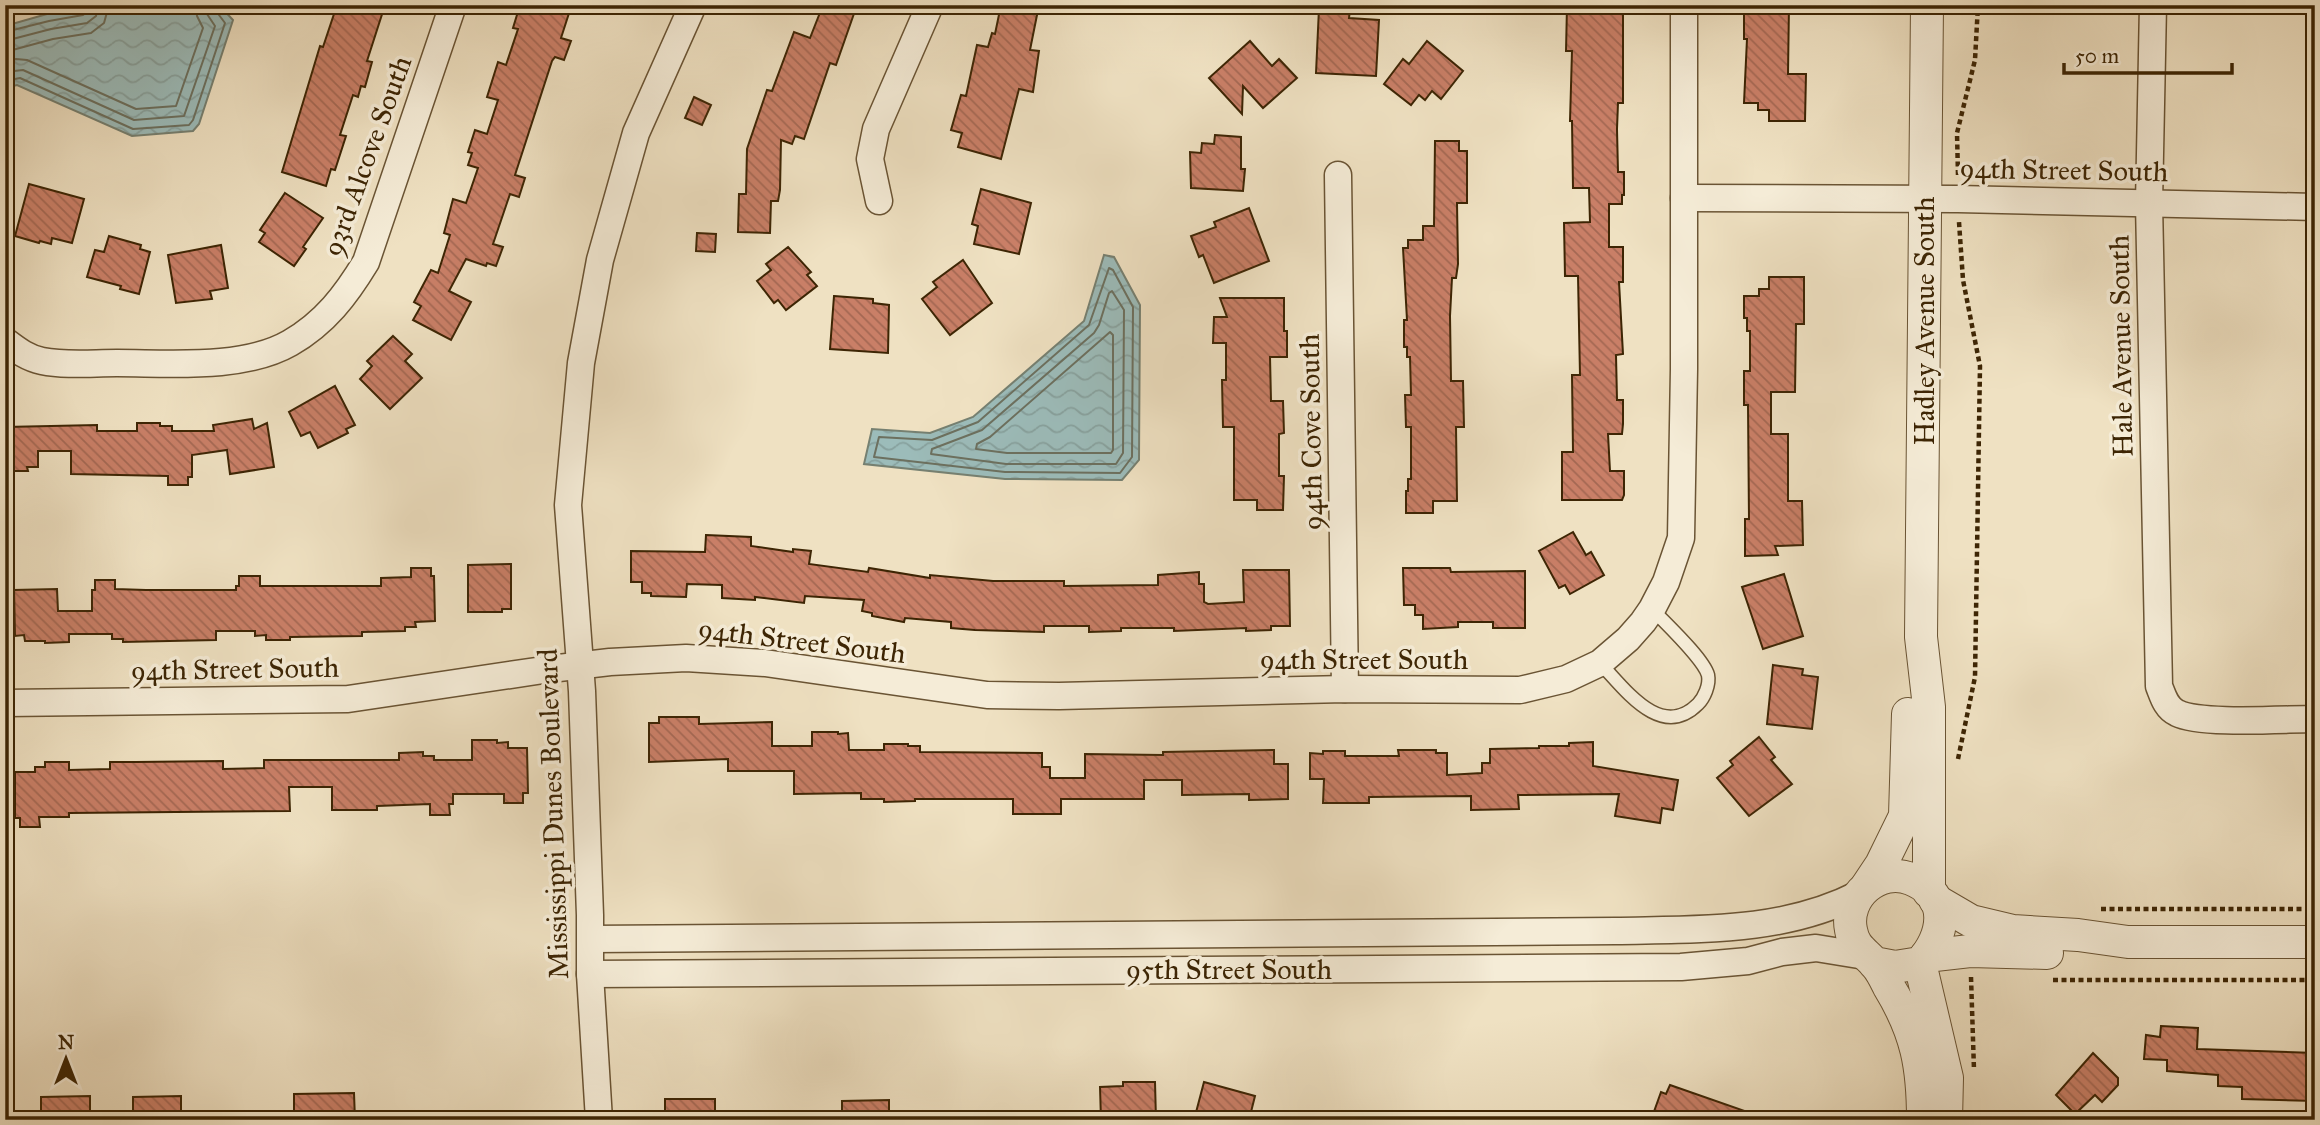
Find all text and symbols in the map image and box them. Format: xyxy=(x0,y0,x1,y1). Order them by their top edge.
scale bar xyxy=(2064,32,2232,76)
text: 50 m xyxy=(2075,43,2120,69)
street label: 93rd Alcove South xyxy=(315,51,420,261)
street label: 94th Street South xyxy=(1959,151,2169,189)
street label: Hadley Avenue South xyxy=(1907,196,1942,446)
street label: Hale Avenue South xyxy=(2102,234,2140,457)
street label: 94th Cove South xyxy=(1292,333,1330,531)
street label: 94th Street South xyxy=(696,611,908,671)
street label: 94th Street South xyxy=(1260,642,1469,677)
street label: Mississippi Dunes Boulevard xyxy=(530,648,576,980)
street label: 94th Street South xyxy=(130,650,340,688)
street label: 95th Street South xyxy=(1126,952,1332,987)
north arrow xyxy=(32,1024,102,1094)
text: N xyxy=(58,1031,74,1054)

